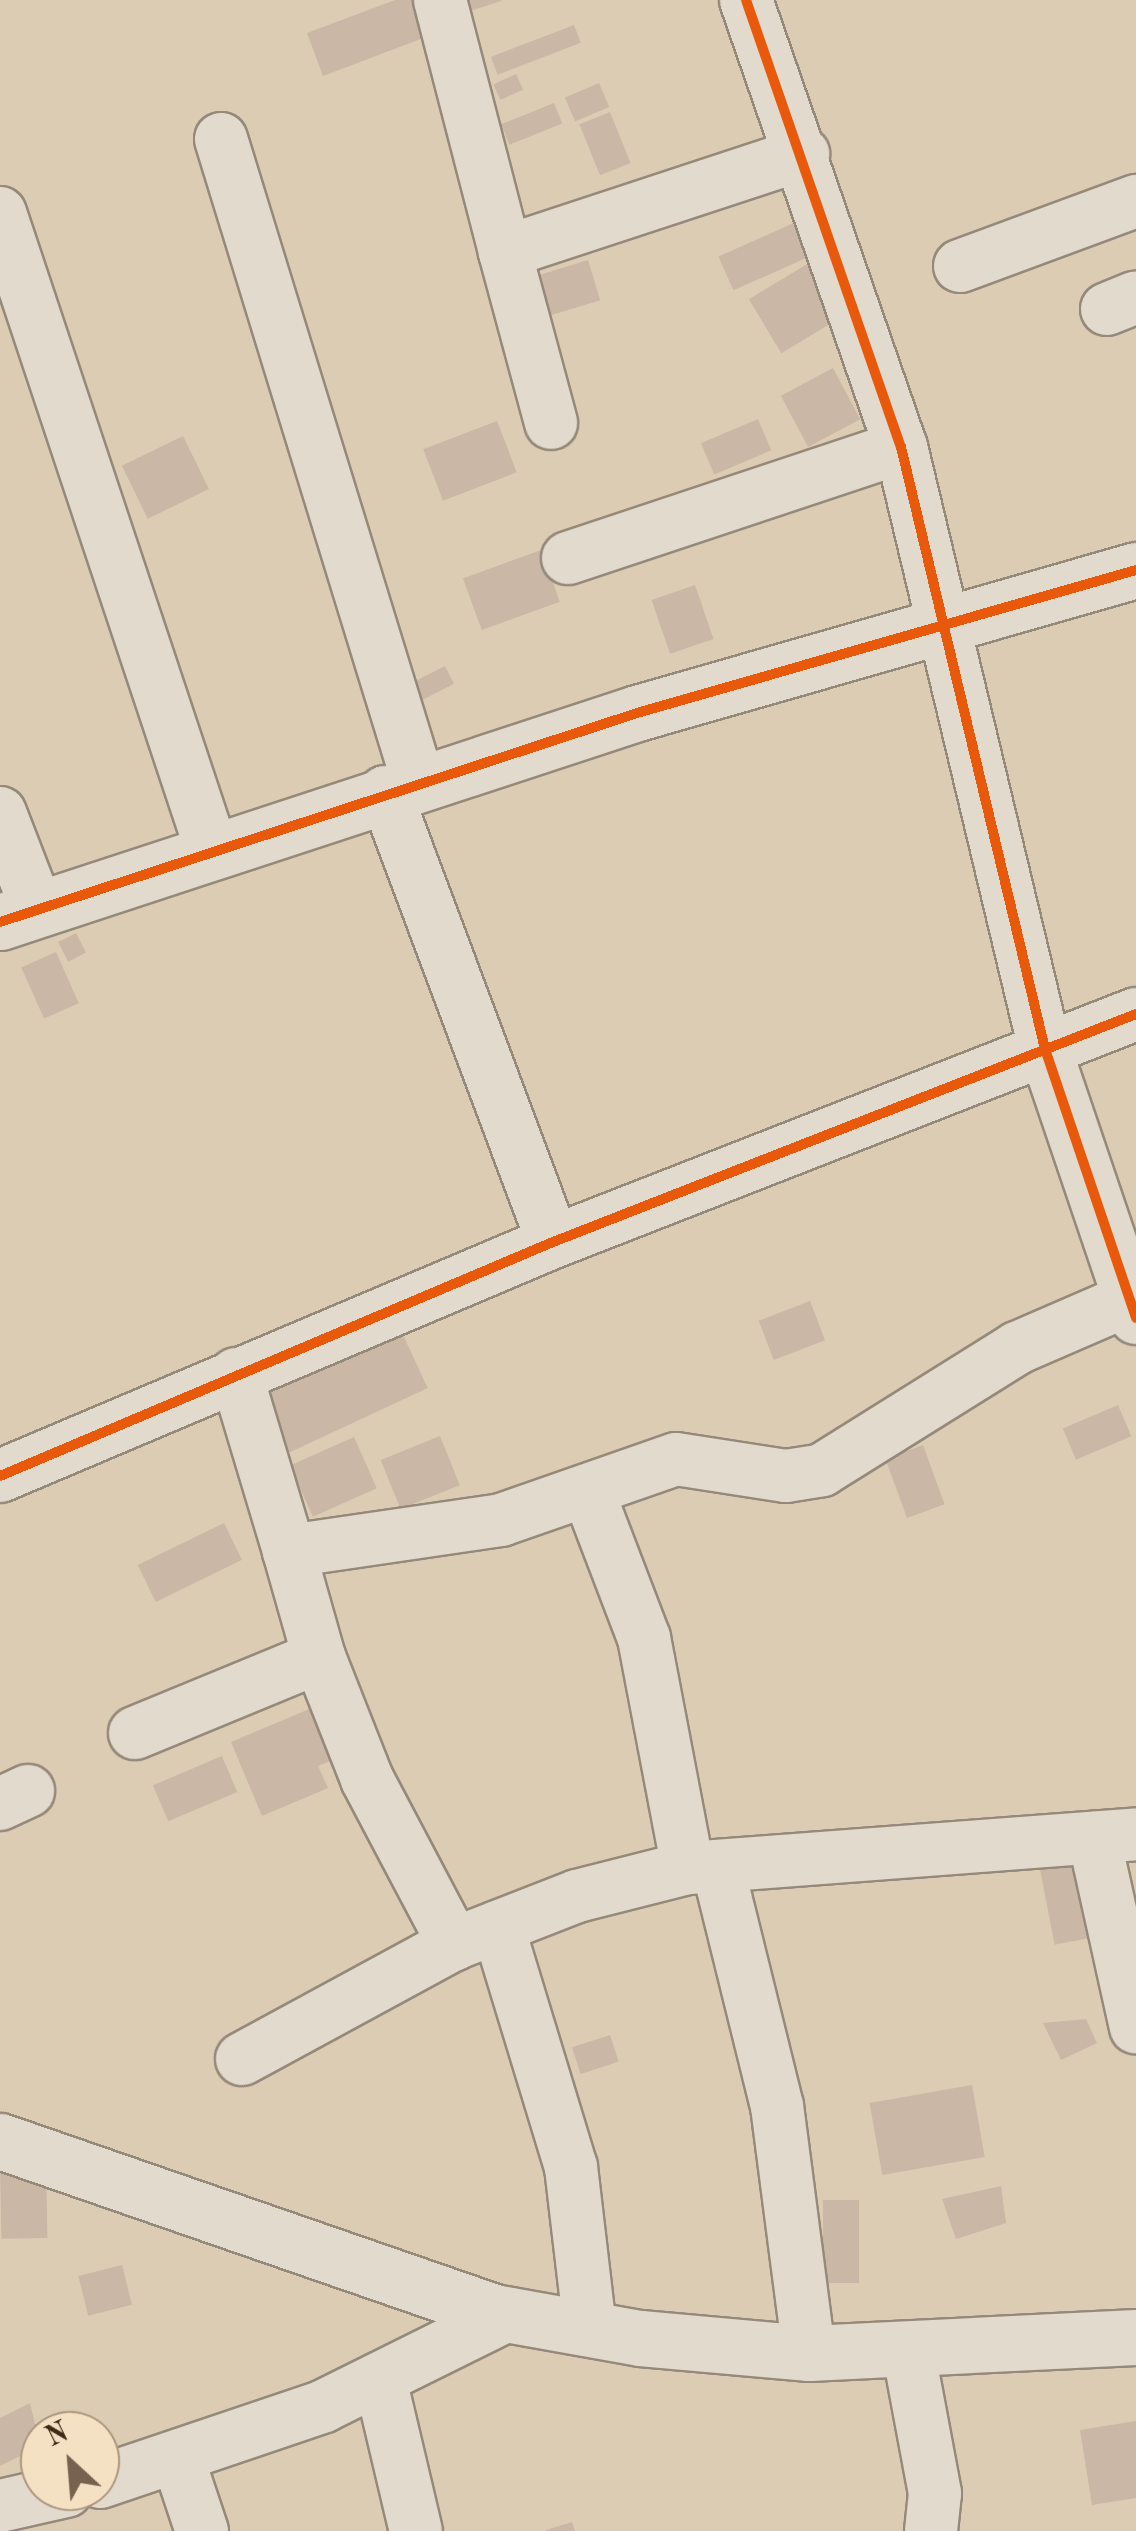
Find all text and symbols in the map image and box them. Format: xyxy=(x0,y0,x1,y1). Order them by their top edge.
north arrow xyxy=(20,2411,120,2511)
text: N xyxy=(42,2419,73,2453)

